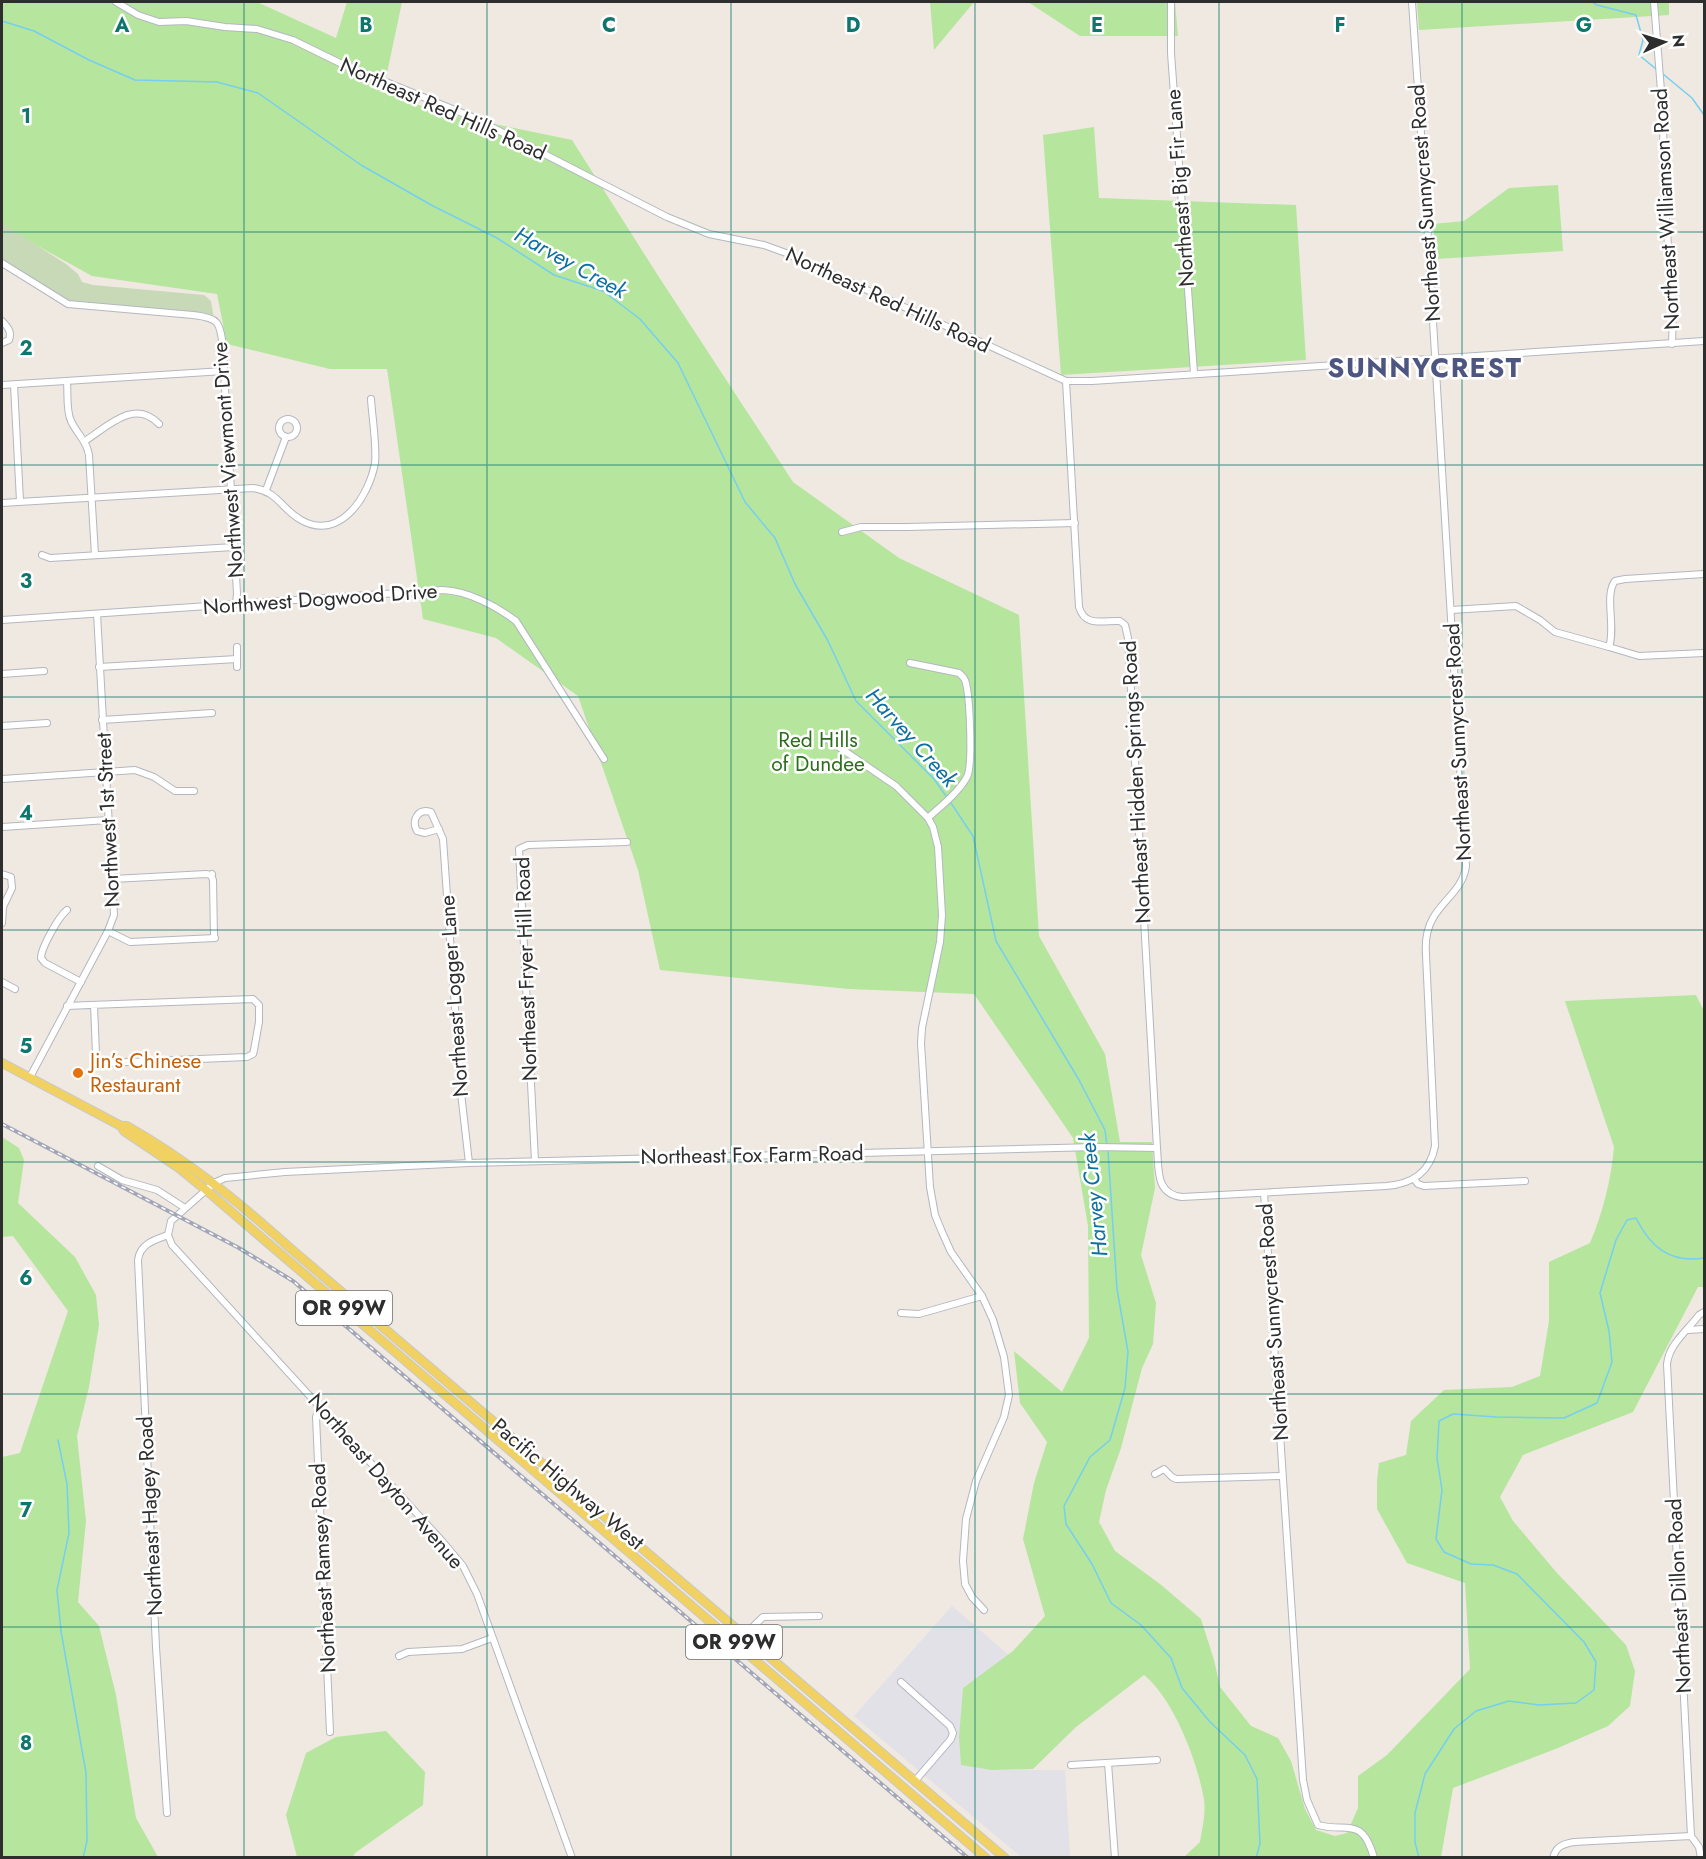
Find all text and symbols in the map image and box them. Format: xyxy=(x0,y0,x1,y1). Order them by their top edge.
text: A xyxy=(114,11,130,40)
text: B xyxy=(359,11,373,40)
text: C xyxy=(602,11,616,40)
text: D xyxy=(846,11,860,40)
text: E xyxy=(1091,11,1103,40)
text: F xyxy=(1334,11,1346,40)
text: G xyxy=(1576,11,1592,40)
north arrow xyxy=(1634,12,1694,72)
text: N xyxy=(1667,34,1690,48)
street label: Northeast Red Hills Road xyxy=(335,50,551,168)
street label: Northeast Sunnycrest Road xyxy=(1402,83,1448,323)
street label: Northeast Williamson Road xyxy=(1645,87,1687,331)
street label: Northeast Big Fir Lane xyxy=(1158,88,1202,288)
text: 1 xyxy=(21,102,31,131)
water label: Harvey Creek xyxy=(509,218,634,307)
street label: Northeast Red Hills Road xyxy=(781,239,995,361)
text: 2 xyxy=(19,334,33,363)
street label: Northwest Viewmont Drive xyxy=(205,341,251,579)
district label: SUNNYCREST xyxy=(1328,348,1522,387)
text: 3 xyxy=(20,567,32,596)
street label: Northwest Dogwood Drive xyxy=(202,576,438,622)
street label: Northeast Sunnycrest Road xyxy=(1437,622,1479,862)
street label: Northeast Hidden Springs Road xyxy=(1114,640,1158,924)
water label: Harvey Creek xyxy=(859,680,967,795)
park label: Red Hills of Dundee xyxy=(771,725,865,779)
street label: Northwest 1st Street xyxy=(88,732,128,908)
text: 4 xyxy=(19,799,33,828)
street label: Northeast Fryer Hill Road xyxy=(507,856,545,1082)
street label: Northeast Logger Lane xyxy=(432,894,476,1098)
text: 5 xyxy=(20,1032,33,1061)
place label: Jin’s Chinese Restaurant xyxy=(87,1046,202,1100)
marker: Jin’s Chinese Restaurant xyxy=(71,1066,85,1080)
water label: Harvey Creek xyxy=(1070,1130,1115,1258)
street label: Northeast Fox Farm Road xyxy=(640,1138,864,1172)
street label: Northeast Sunnycrest Road xyxy=(1250,1202,1296,1442)
text: 6 xyxy=(19,1264,33,1293)
road number: OR 99W xyxy=(296,1291,392,1325)
street label: Northeast Dayton Avenue xyxy=(301,1386,471,1576)
street label: Pacific Highway West xyxy=(485,1411,651,1557)
street label: Northeast Hagey Road xyxy=(130,1415,170,1617)
street label: Northeast Ramsey Road xyxy=(303,1462,343,1674)
text: 7 xyxy=(20,1496,33,1525)
street label: Northeast Dillon Road xyxy=(1659,1498,1699,1694)
road number: OR 99W xyxy=(686,1625,782,1659)
text: 8 xyxy=(20,1729,32,1758)

